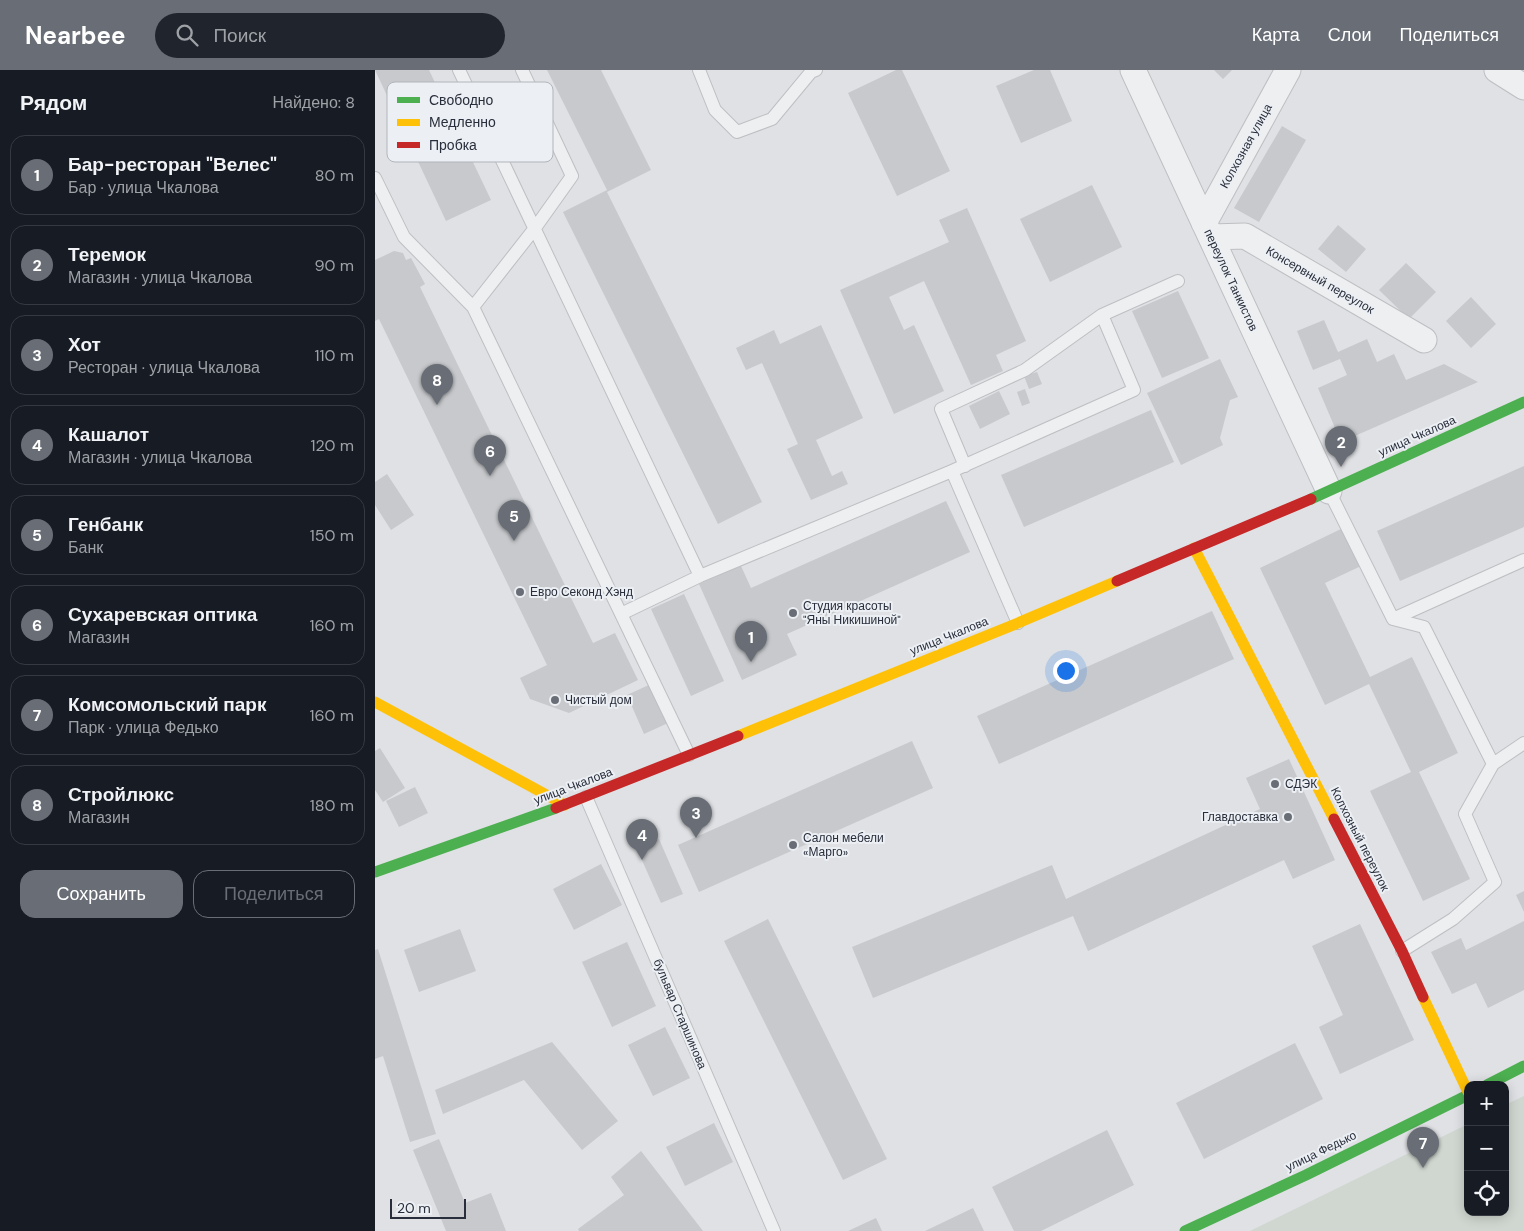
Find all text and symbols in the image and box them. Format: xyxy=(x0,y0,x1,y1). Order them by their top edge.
search box xyxy=(155,13,505,58)
text: Nearbee xyxy=(25,20,125,51)
icon: search xyxy=(173,21,201,49)
text: Поиск xyxy=(213,23,266,48)
text: Карта xyxy=(1252,23,1300,47)
text: Слои xyxy=(1328,23,1372,47)
text: Поделиться xyxy=(1400,23,1499,47)
legend xyxy=(387,82,553,162)
text: Рядом xyxy=(20,89,87,117)
text: Свободно xyxy=(429,91,494,109)
text: Найдено: 8 xyxy=(272,92,355,113)
street label: Колхозная улица xyxy=(1216,101,1276,191)
text: Медленно xyxy=(429,113,496,131)
text: Пробка xyxy=(429,136,477,154)
text: Бар-ресторан "Велес" xyxy=(68,152,277,177)
text: 1 xyxy=(34,165,40,186)
text: 80 m xyxy=(315,165,354,186)
text: Бар · улица Чкалова xyxy=(68,177,219,198)
street label: переулок Танкистов xyxy=(1200,226,1262,334)
text: Теремок xyxy=(68,242,146,267)
street label: Консервный переулок xyxy=(1263,242,1378,318)
text: 2 xyxy=(32,255,42,276)
text: 90 m xyxy=(314,255,354,276)
text: Магазин · улица Чкалова xyxy=(68,267,252,288)
text: Хот xyxy=(68,332,101,357)
text: 3 xyxy=(32,345,42,366)
text: 110 m xyxy=(315,345,354,366)
text: Ресторан · улица Чкалова xyxy=(68,357,260,378)
pin: 8 xyxy=(421,364,453,405)
street label: улица Чкалова xyxy=(1376,412,1459,460)
text: Кашалот xyxy=(68,422,149,447)
pin: 2 xyxy=(1325,426,1357,467)
text: 4 xyxy=(32,435,42,456)
text: 120 m xyxy=(310,435,354,456)
pin: 6 xyxy=(474,435,506,476)
text: Магазин · улица Чкалова xyxy=(68,447,252,468)
pin: 5 xyxy=(498,500,530,541)
text: Генбанк xyxy=(68,512,143,537)
text: 5 xyxy=(32,525,42,546)
text: 150 m xyxy=(310,525,354,546)
text: Банк xyxy=(68,537,103,558)
place label: Евро Секонд Хэнд xyxy=(530,584,633,600)
marker: Евро Секонд Хэнд xyxy=(514,586,526,598)
place label: Студия красоты "Яны Никишиной" xyxy=(803,598,901,628)
text: Сухаревская оптика xyxy=(68,602,257,627)
marker: Студия красоты "Яны Никишиной" xyxy=(787,607,799,619)
street label: улица Чкалова xyxy=(907,613,991,659)
text: 6 xyxy=(32,615,42,636)
text: 160 m xyxy=(310,615,354,636)
pin: 1 xyxy=(735,621,767,662)
text: Магазин xyxy=(68,627,130,648)
your location xyxy=(1053,658,1079,684)
text: Комсомольский парк xyxy=(68,692,266,717)
place label: Чистый дом xyxy=(565,692,632,708)
marker: Чистый дом xyxy=(549,694,561,706)
text: 7 xyxy=(33,705,41,726)
text: 160 m xyxy=(310,705,354,726)
text: Парк · улица Федько xyxy=(68,717,219,738)
street label: улица Чкалова xyxy=(531,764,615,808)
place label: СДЭК xyxy=(1285,776,1317,792)
marker: СДЭК xyxy=(1269,778,1281,790)
text: Стройлюкс xyxy=(68,782,174,807)
street label: Колхозный переулок xyxy=(1327,784,1393,894)
text: 8 xyxy=(32,795,42,816)
text: 180 m xyxy=(310,795,354,816)
pin: 3 xyxy=(680,797,712,838)
text: Магазин xyxy=(68,807,130,828)
place label: Главдоставка xyxy=(1202,809,1278,825)
marker: Главдоставка xyxy=(1282,811,1294,823)
pin: 4 xyxy=(626,819,658,860)
place label: Салон мебели «Марго» xyxy=(803,830,884,860)
marker: Салон мебели «Марго» xyxy=(787,839,799,851)
button: Сохранить xyxy=(20,870,183,918)
button: Поделиться xyxy=(193,870,355,918)
street label: бульвар Старшинова xyxy=(650,956,711,1072)
map controls xyxy=(1464,1081,1509,1216)
button: + xyxy=(1464,1081,1509,1126)
button: − xyxy=(1464,1126,1509,1171)
street label: улица Федько xyxy=(1283,1127,1359,1175)
pin: 7 xyxy=(1407,1127,1439,1168)
button: locate xyxy=(1464,1171,1509,1216)
scale bar xyxy=(390,1196,466,1219)
text: 20 m xyxy=(397,1199,431,1217)

